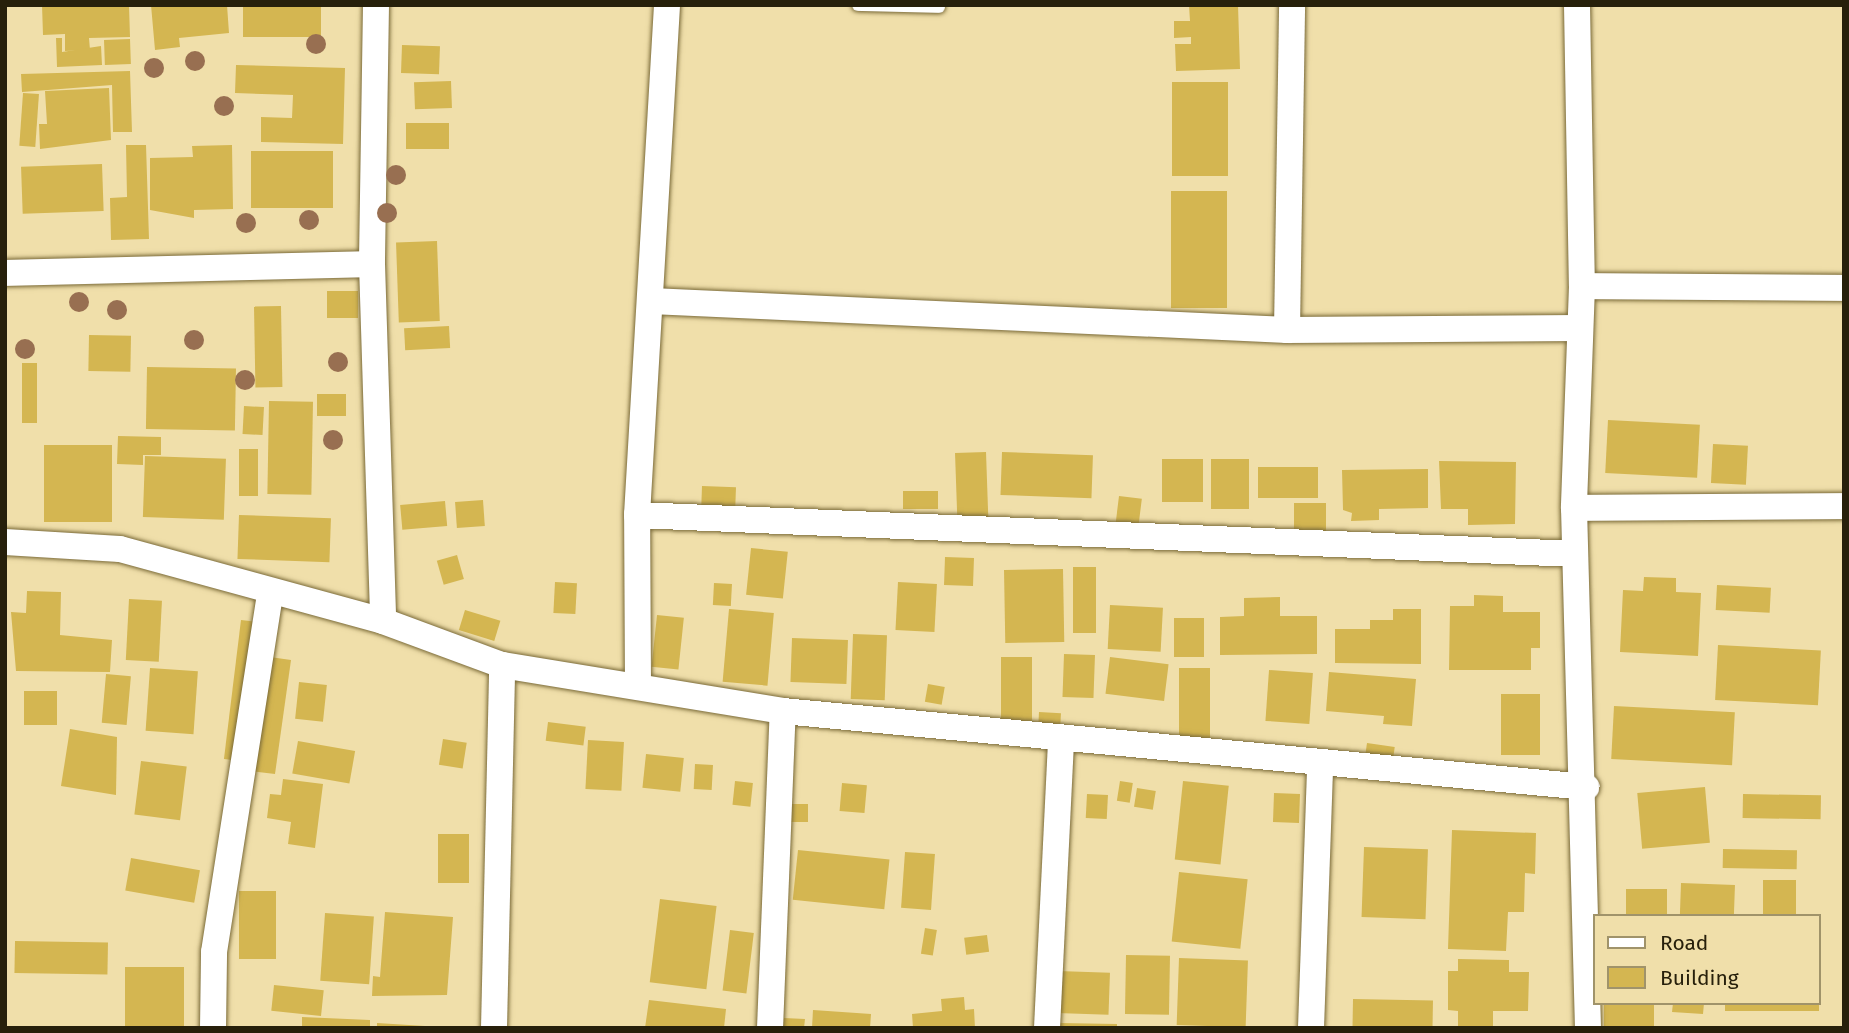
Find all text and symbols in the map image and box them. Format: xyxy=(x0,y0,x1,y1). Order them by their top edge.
legend xyxy=(1594,914,1821,1005)
text: Road xyxy=(1660,930,1708,956)
text: Building xyxy=(1660,965,1739,991)

